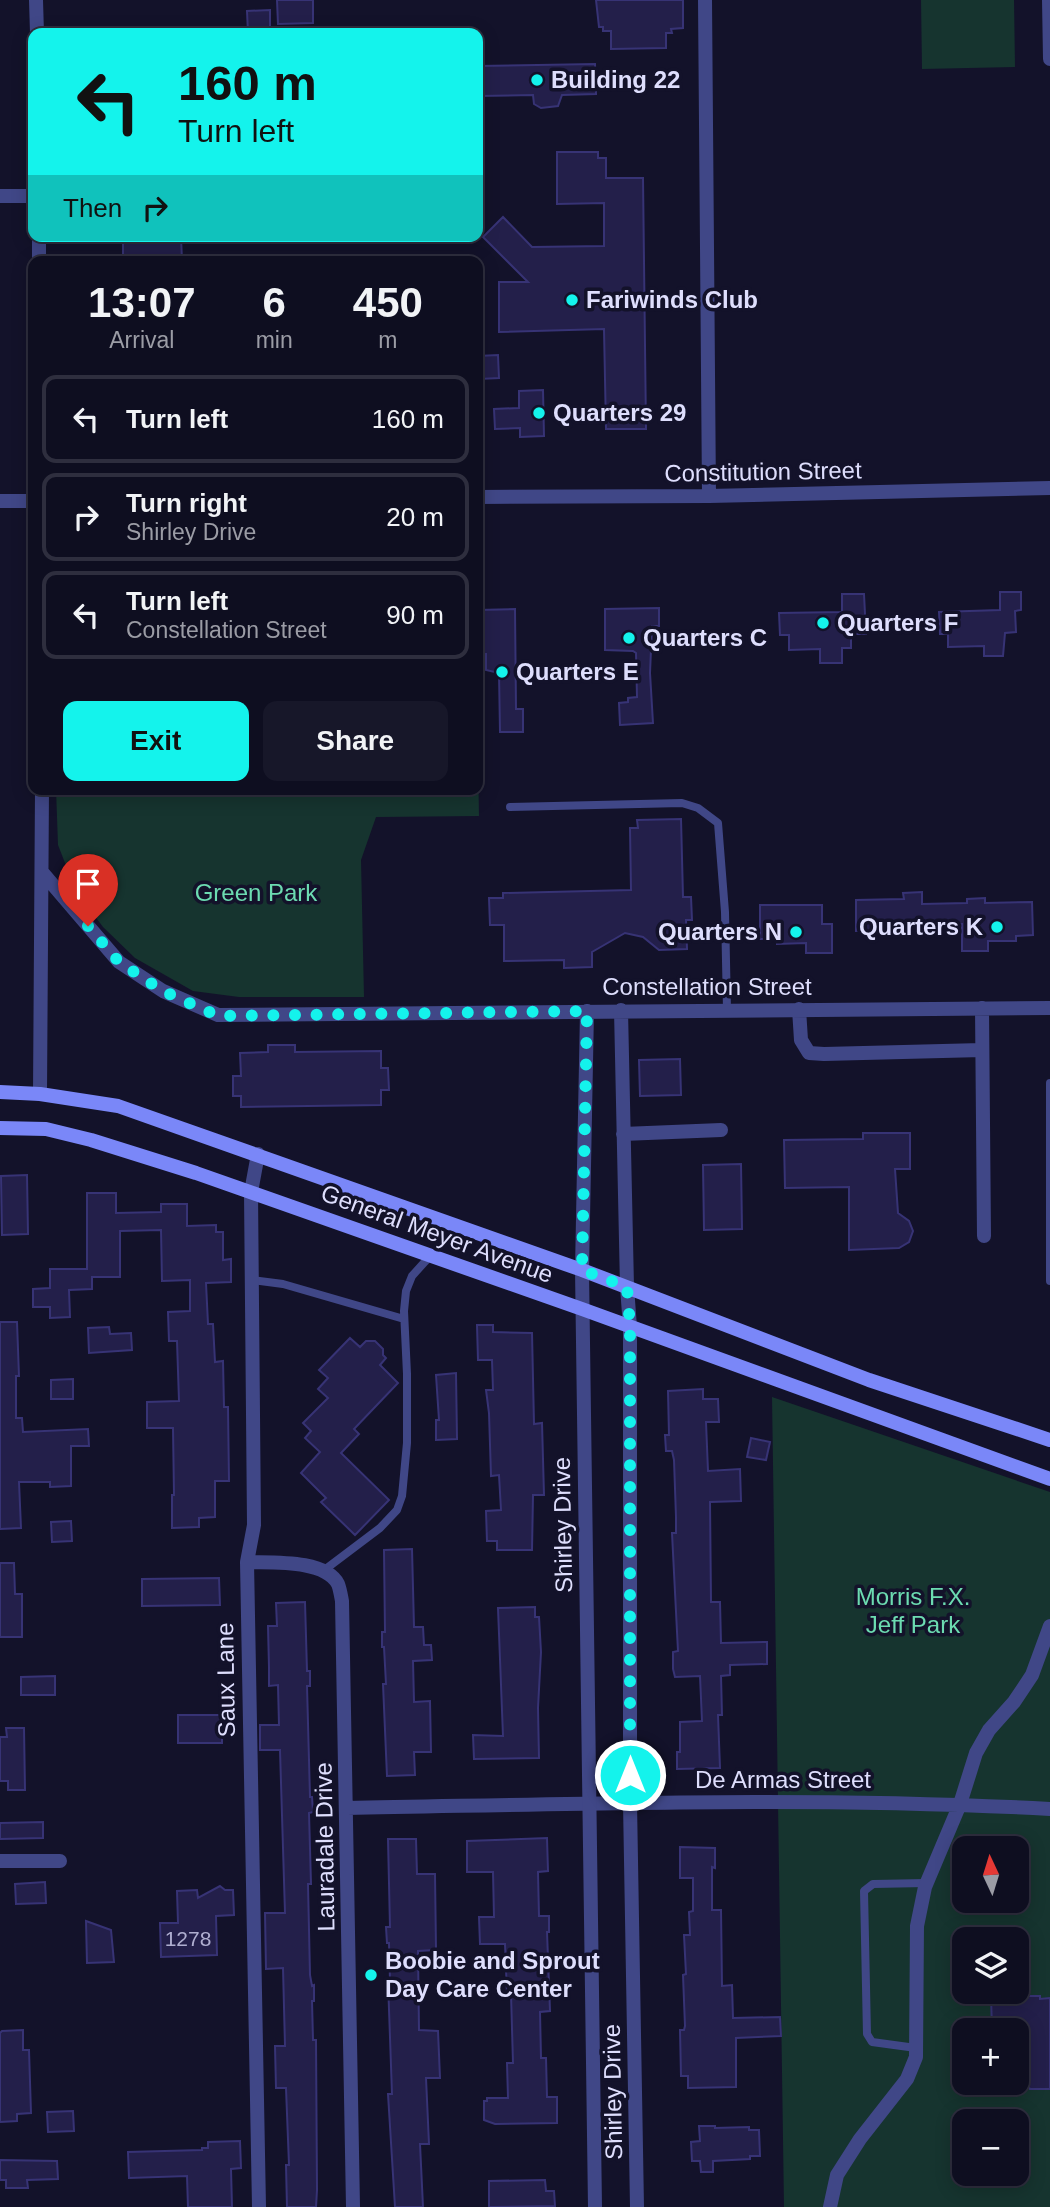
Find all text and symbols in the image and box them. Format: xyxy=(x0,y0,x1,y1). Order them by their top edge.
icon: left xyxy=(63,56,154,147)
text: 160 m xyxy=(178,56,317,110)
place label: Building 22 xyxy=(551,66,680,93)
marker: Building 22 xyxy=(529,72,545,88)
text: Turn left xyxy=(178,113,294,149)
icon: right xyxy=(136,189,174,227)
text: Then xyxy=(63,193,122,223)
text: 13:07 xyxy=(88,279,196,326)
text: 6 xyxy=(262,279,286,326)
text: 450 xyxy=(353,279,423,326)
place label: Fariwinds Club xyxy=(586,286,758,313)
marker: Fariwinds Club xyxy=(564,292,580,308)
text: Arrival xyxy=(109,327,174,353)
text: min xyxy=(256,327,293,353)
text: m xyxy=(378,327,397,353)
place label: Quarters 29 xyxy=(553,399,686,426)
icon: left xyxy=(67,400,105,438)
text: Turn left xyxy=(126,404,228,434)
text: 160 m xyxy=(372,404,444,434)
marker: Quarters 29 xyxy=(531,405,547,421)
street label: Constitution Street xyxy=(664,456,862,487)
text: Turn right xyxy=(126,488,247,518)
icon: right xyxy=(67,498,105,536)
text: 20 m xyxy=(386,502,444,532)
text: Shirley Drive xyxy=(126,519,256,545)
text: Turn left xyxy=(126,586,228,616)
icon: left xyxy=(67,596,105,634)
text: 90 m xyxy=(386,600,444,630)
place label: Quarters F xyxy=(837,609,958,636)
marker: Quarters F xyxy=(815,615,831,631)
text: Constellation Street xyxy=(126,617,327,643)
place label: Quarters C xyxy=(643,624,767,651)
marker: Quarters C xyxy=(621,630,637,646)
place label: Quarters E xyxy=(516,658,639,685)
marker: Quarters E xyxy=(494,664,510,680)
button: Exit xyxy=(63,701,249,781)
button: Share xyxy=(263,701,448,781)
pin xyxy=(58,854,118,926)
icon: arrive xyxy=(69,865,107,903)
park label: Green Park xyxy=(195,879,318,906)
place label: Quarters K xyxy=(859,913,984,940)
place label: Quarters N xyxy=(658,918,782,945)
marker: Quarters K xyxy=(989,919,1005,935)
marker: Quarters N xyxy=(788,924,804,940)
street label: Constellation Street xyxy=(602,973,812,1000)
street label: General Meyer Avenue xyxy=(317,1179,557,1288)
street label: Shirley Drive xyxy=(548,1457,577,1593)
park label: Morris F.X. Jeff Park xyxy=(856,1583,970,1638)
street label: Saux Lane xyxy=(211,1622,240,1738)
position arrow xyxy=(593,1738,667,1812)
street label: Lauradale Drive xyxy=(310,1762,339,1932)
street label: De Armas Street xyxy=(695,1766,871,1793)
north arrow xyxy=(952,1836,1029,1913)
map controls xyxy=(952,1836,1029,2186)
house number: 1278 xyxy=(165,1927,211,1950)
button: layers xyxy=(952,1927,1029,2004)
place label: Boobie and Sprout Day Care Center xyxy=(385,1947,600,2002)
marker: Boobie and Sprout Day Care Center xyxy=(363,1967,379,1983)
button: + xyxy=(952,2018,1029,2095)
street label: Shirley Drive xyxy=(598,2024,627,2160)
button: − xyxy=(952,2109,1029,2186)

